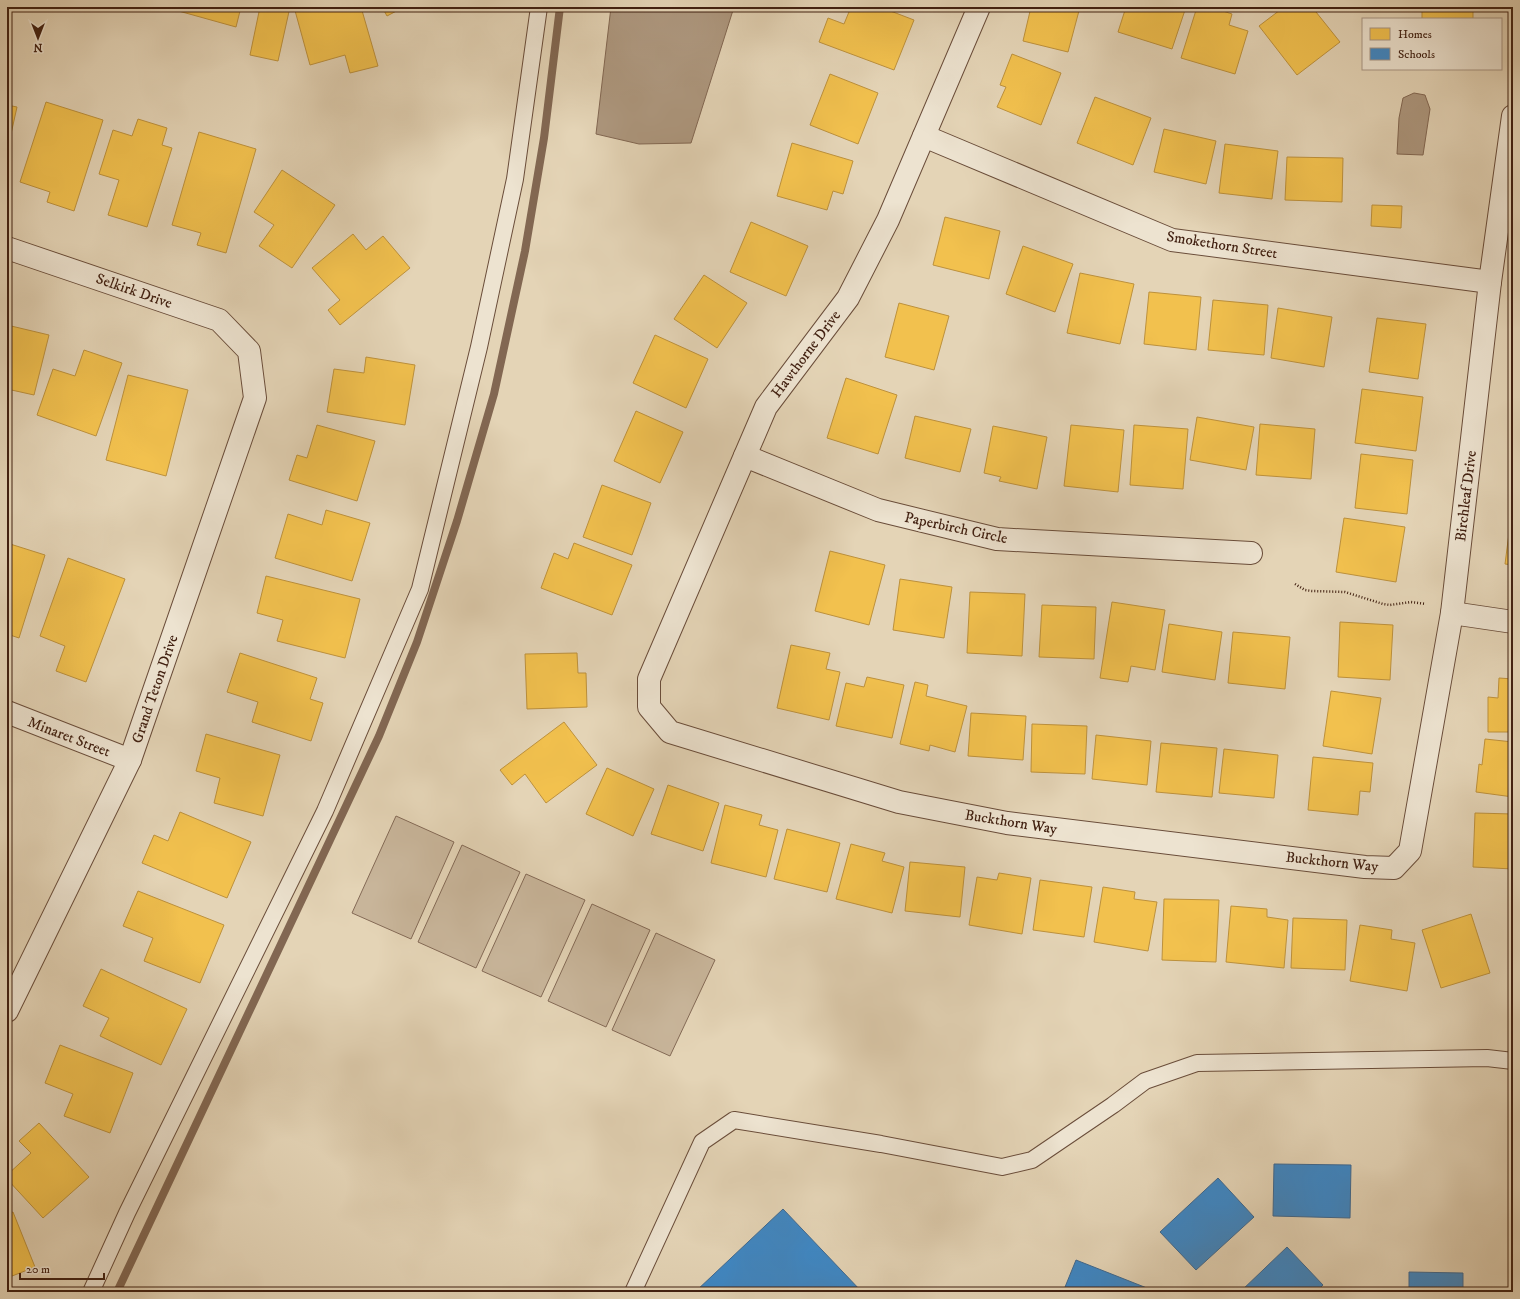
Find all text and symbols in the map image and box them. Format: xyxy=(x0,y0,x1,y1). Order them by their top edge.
north arrow xyxy=(18,18,58,58)
legend xyxy=(1362,18,1502,70)
text: Homes xyxy=(1398,27,1432,42)
text: N xyxy=(33,40,43,54)
text: Schools xyxy=(1398,47,1435,62)
street label: Smokethorn Street xyxy=(1165,227,1279,263)
street label: Selkirk Drive xyxy=(93,269,175,313)
street label: Hawthorne Drive xyxy=(767,307,845,401)
street label: Birchleaf Drive xyxy=(1451,449,1481,543)
street label: Paperbirch Circle xyxy=(903,508,1009,548)
street label: Grand Teton Drive xyxy=(128,632,182,746)
street label: Minaret Street xyxy=(25,713,113,762)
street label: Buckthorn Way xyxy=(963,805,1059,839)
street label: Buckthorn Way xyxy=(1285,848,1380,876)
scale bar xyxy=(20,1255,104,1281)
text: 20 m xyxy=(26,1262,50,1277)

